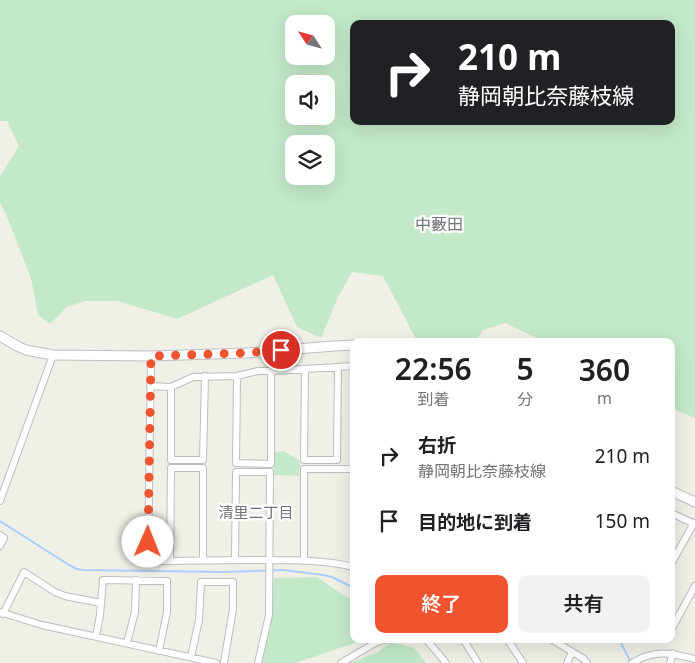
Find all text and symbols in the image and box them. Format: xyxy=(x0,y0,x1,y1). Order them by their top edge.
north arrow xyxy=(285,15,335,65)
map controls xyxy=(285,15,335,185)
text: 210 m xyxy=(458,33,561,80)
icon: right xyxy=(375,40,440,105)
button: sound xyxy=(285,75,335,125)
text: 静岡朝比奈藤枝線 xyxy=(458,80,634,110)
button: layers xyxy=(285,135,335,185)
district label: 中藪田 xyxy=(415,213,463,235)
pin xyxy=(260,329,302,371)
icon: arrive xyxy=(267,336,295,364)
text: 22:56 xyxy=(395,348,472,389)
text: 5 xyxy=(517,348,534,389)
text: 360 xyxy=(579,349,630,390)
text: m xyxy=(597,387,612,409)
text: 到着 xyxy=(417,388,449,410)
text: 分 xyxy=(517,388,533,410)
text: 右折 xyxy=(418,432,456,458)
icon: right xyxy=(375,442,403,470)
text: 210 m xyxy=(595,443,650,469)
text: 静岡朝比奈藤枝線 xyxy=(418,460,546,482)
district label: 清里二丁目 xyxy=(218,502,294,522)
icon: arrive xyxy=(375,507,403,535)
text: 150 m xyxy=(595,508,650,534)
text: 目的地に到着 xyxy=(418,509,532,535)
position arrow xyxy=(121,515,173,567)
button: 終了 xyxy=(375,575,508,633)
button: 共有 xyxy=(518,575,650,633)

